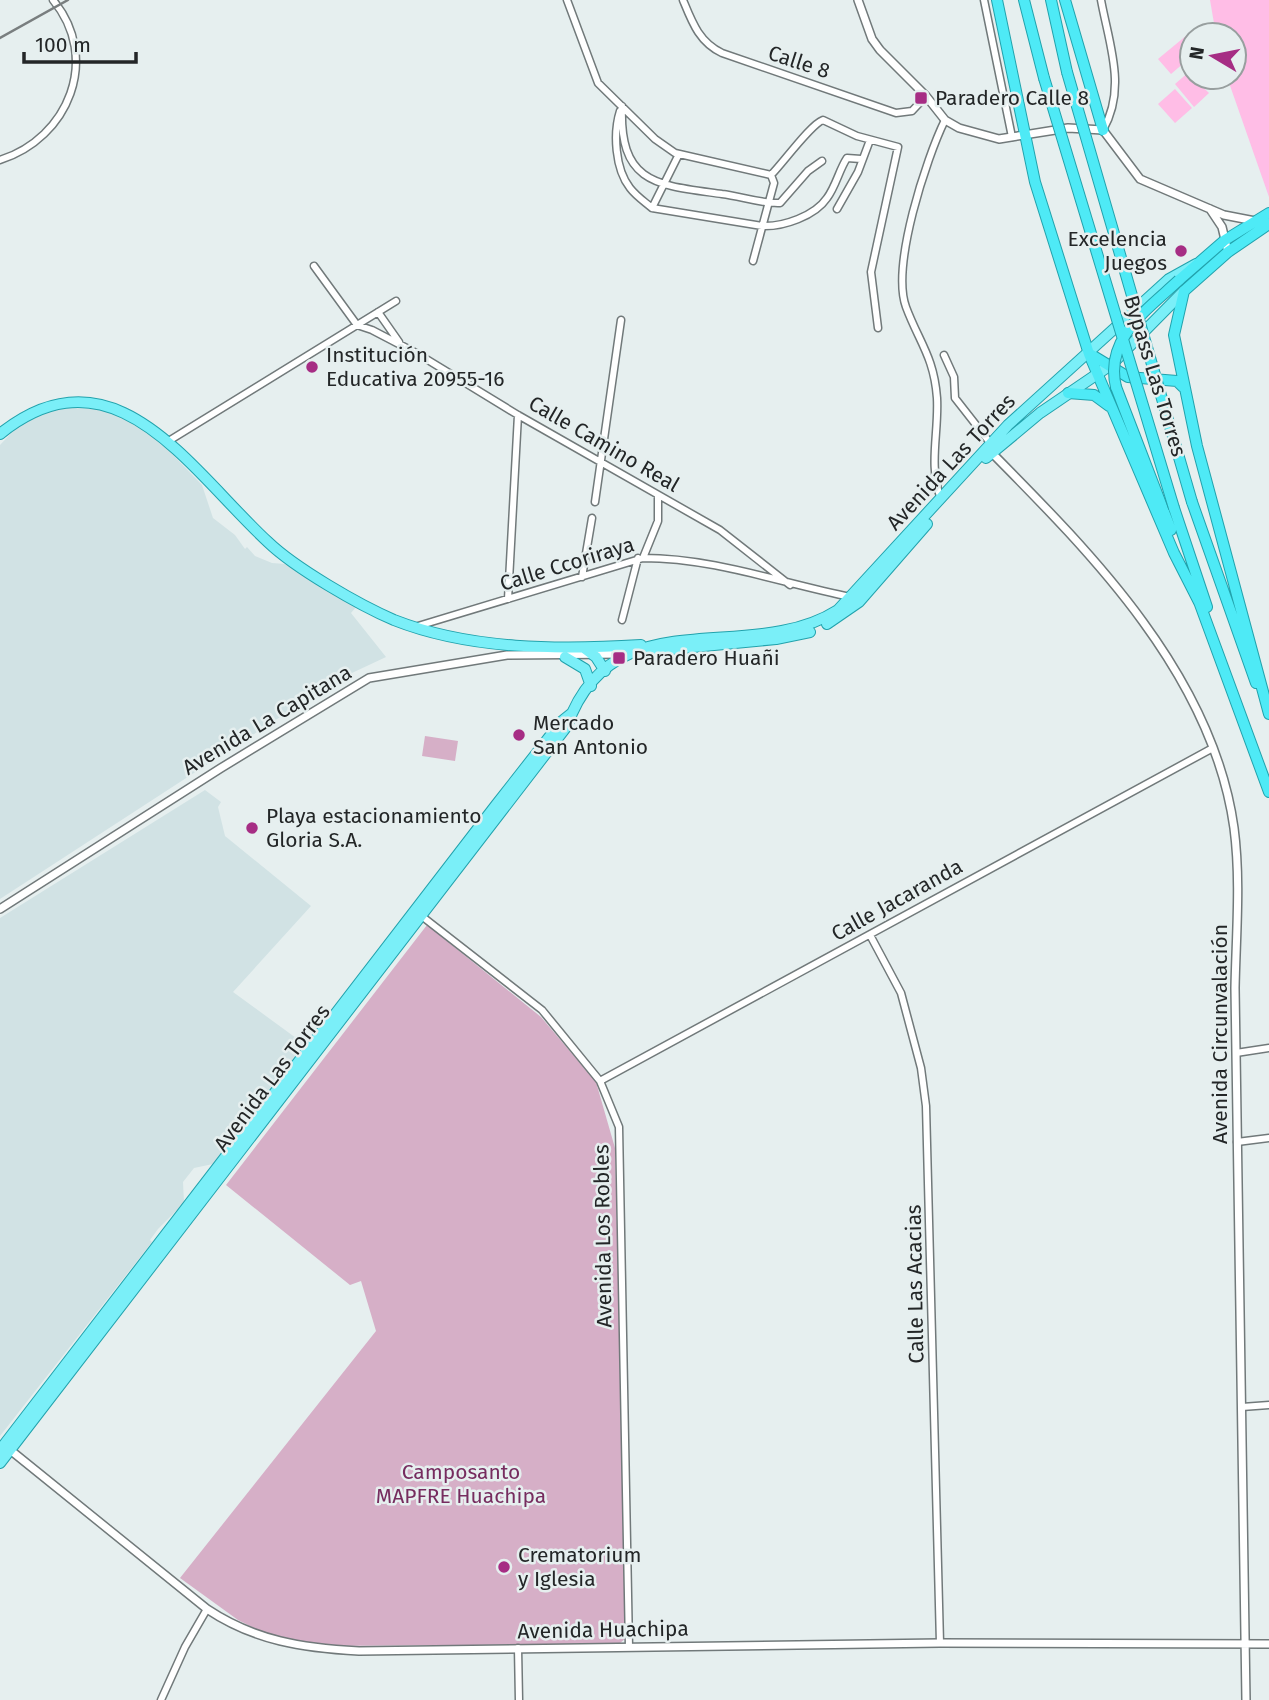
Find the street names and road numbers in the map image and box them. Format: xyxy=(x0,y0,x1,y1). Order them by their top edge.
street label: Calle 8 xyxy=(765,40,833,84)
street label: Bypass Las Torres xyxy=(1118,292,1192,460)
street label: Avenida Las Torres xyxy=(881,388,1021,536)
street label: Calle Camino Real xyxy=(524,390,684,498)
street label: Calle Ccoriraya xyxy=(497,531,637,597)
street label: Avenida La Capitana xyxy=(178,659,356,781)
street label: Calle Jacaranda xyxy=(827,853,967,947)
street label: Avenida Circunvalación xyxy=(1207,924,1233,1144)
street label: Avenida Las Torres xyxy=(208,999,336,1157)
street label: Avenida Los Robles xyxy=(588,1144,618,1328)
street label: Calle Las Acacias xyxy=(901,1204,929,1364)
street label: Avenida Huachipa xyxy=(517,1616,689,1644)

